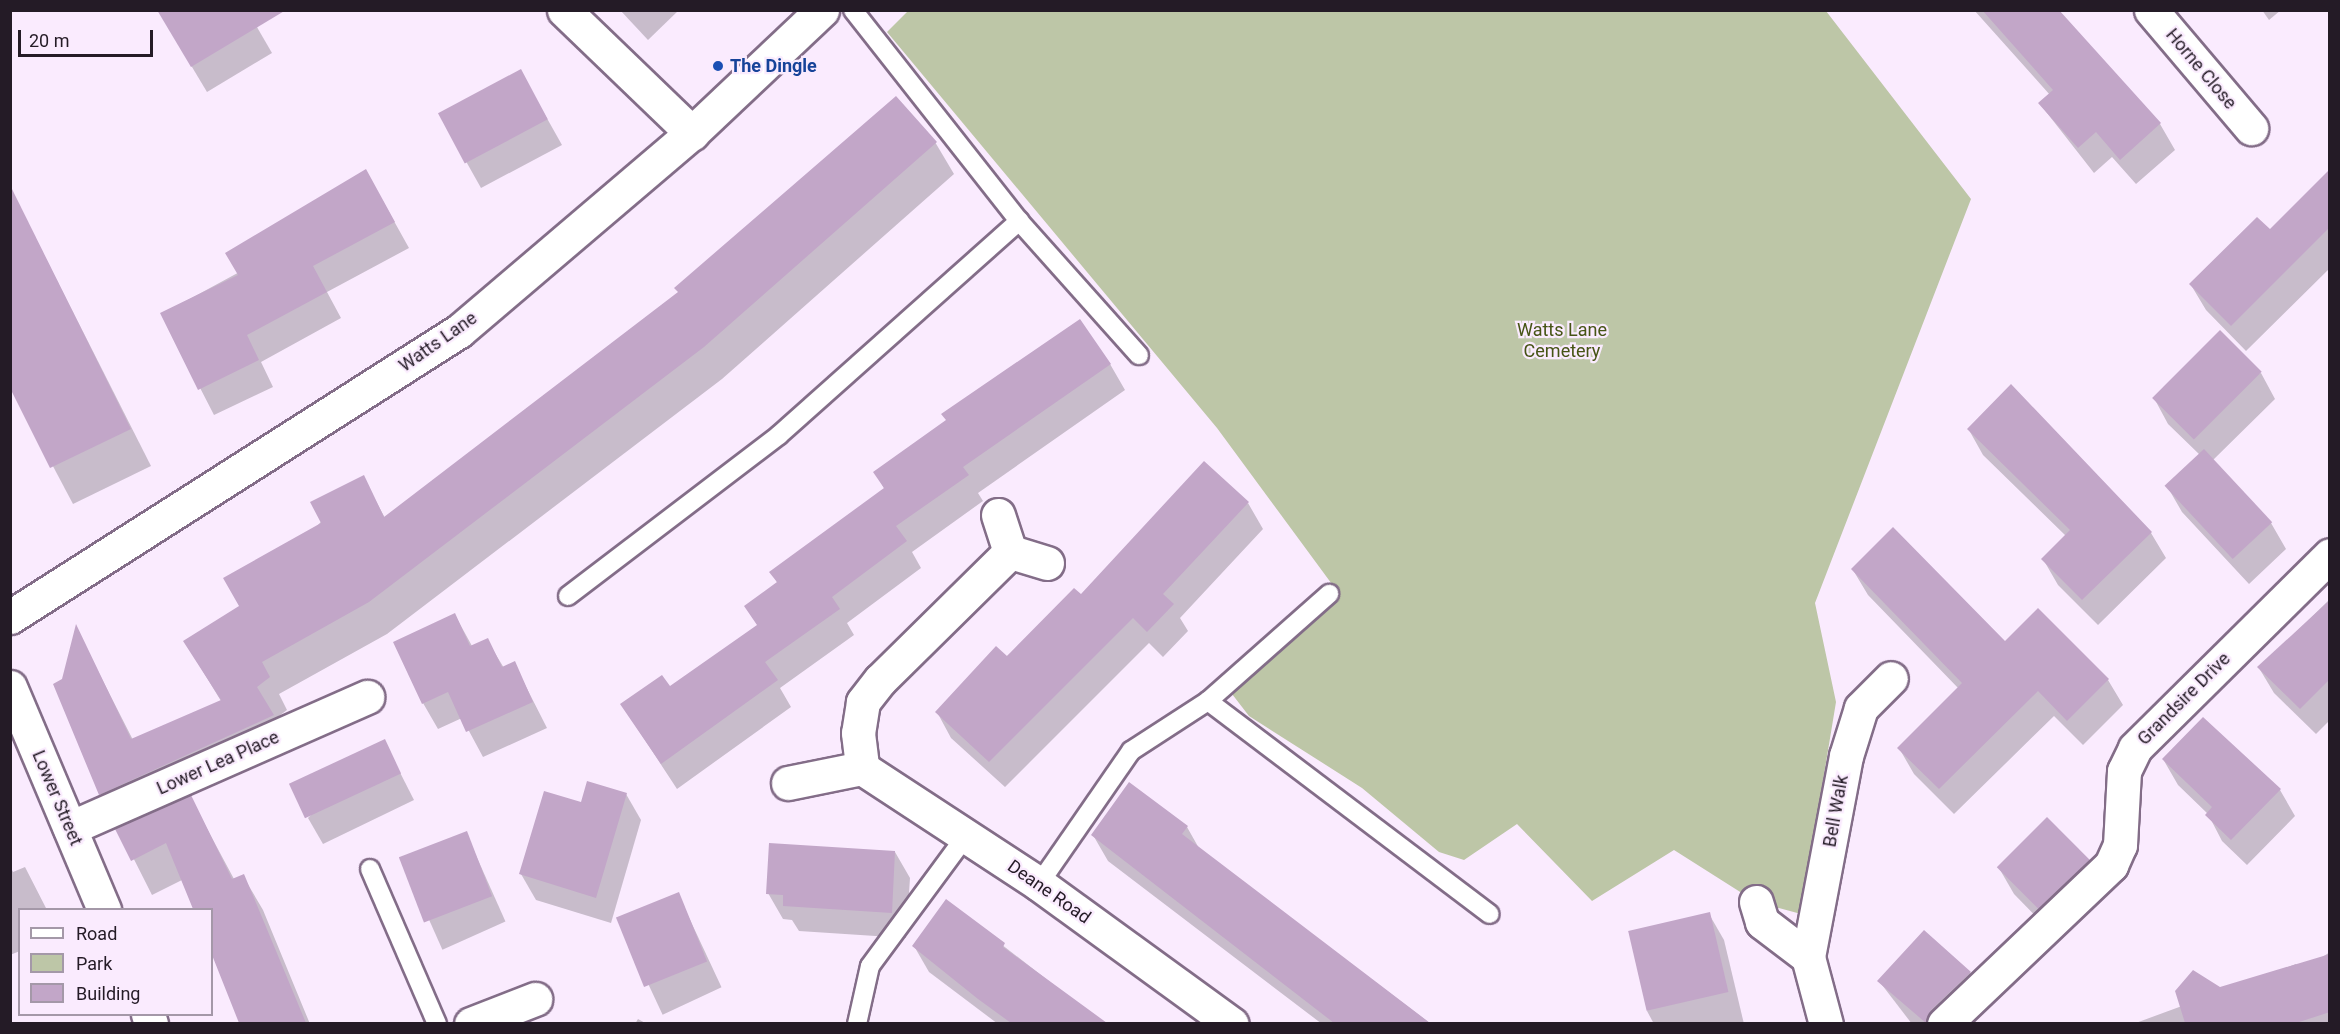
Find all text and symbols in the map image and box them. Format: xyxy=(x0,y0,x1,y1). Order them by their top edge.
scale bar xyxy=(21,18,156,56)
street label: Horne Close xyxy=(2161,24,2241,114)
text: 20 m xyxy=(29,30,69,51)
place label: The Dingle xyxy=(730,55,817,77)
marker: The Dingle xyxy=(711,59,725,73)
street label: Watts Lane xyxy=(395,307,481,377)
park label: Watts Lane Cemetery xyxy=(1517,320,1607,362)
street label: Grandsire Drive xyxy=(2133,648,2235,750)
street label: Lower Lea Place xyxy=(154,726,282,800)
street label: Lower Street xyxy=(27,747,87,849)
street label: Bell Walk xyxy=(1819,773,1853,849)
street label: Deane Road xyxy=(1003,856,1095,928)
legend xyxy=(18,908,213,1016)
text: Road xyxy=(76,923,117,944)
text: Park xyxy=(76,953,112,974)
text: Building xyxy=(76,983,140,1004)

